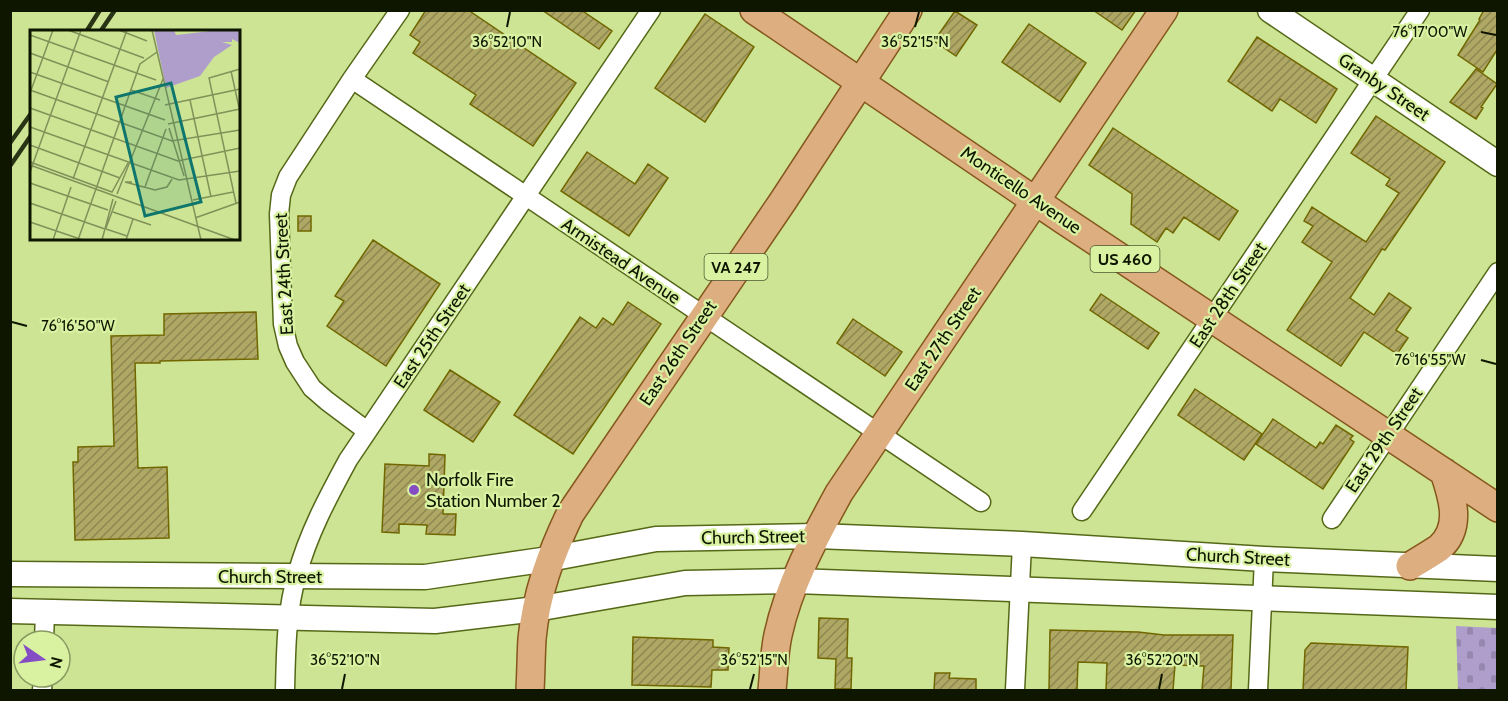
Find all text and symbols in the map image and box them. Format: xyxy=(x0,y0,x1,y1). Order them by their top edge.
text: 76°17'00"W xyxy=(1393,23,1468,41)
inset map xyxy=(30,30,240,240)
text: 36°52'10"N xyxy=(472,33,542,51)
text: 36°52'15"N xyxy=(881,33,949,51)
street label: Granby Street xyxy=(1334,48,1434,126)
street label: Monticello Avenue xyxy=(956,142,1086,238)
street label: East 24th Street xyxy=(270,212,298,336)
street label: Armistead Avenue xyxy=(557,213,685,309)
street label: East 28th Street xyxy=(1185,238,1271,352)
road number: US 460 xyxy=(1090,246,1160,272)
road number: VA 247 xyxy=(704,254,768,280)
street label: East 25th Street xyxy=(389,279,475,393)
street label: East 27th Street xyxy=(900,283,986,395)
street label: East 26th Street xyxy=(635,296,721,410)
text: 76°16'50"W xyxy=(41,317,116,335)
text: 76°16'55"W xyxy=(1394,351,1466,369)
street label: East 29th Street xyxy=(1341,383,1427,497)
place label: Norfolk Fire Station Number 2 xyxy=(426,469,561,512)
marker: Norfolk Fire Station Number 2 xyxy=(407,483,421,497)
street label: Church Street xyxy=(701,525,805,549)
street label: Church Street xyxy=(1186,543,1290,571)
street label: Church Street xyxy=(218,566,322,588)
north arrow xyxy=(12,629,72,689)
text: 36°52'10"N xyxy=(310,651,380,669)
text: 36°52'15"N xyxy=(720,651,788,669)
text: 36°52'20"N xyxy=(1125,651,1199,669)
text: N xyxy=(45,655,67,670)

